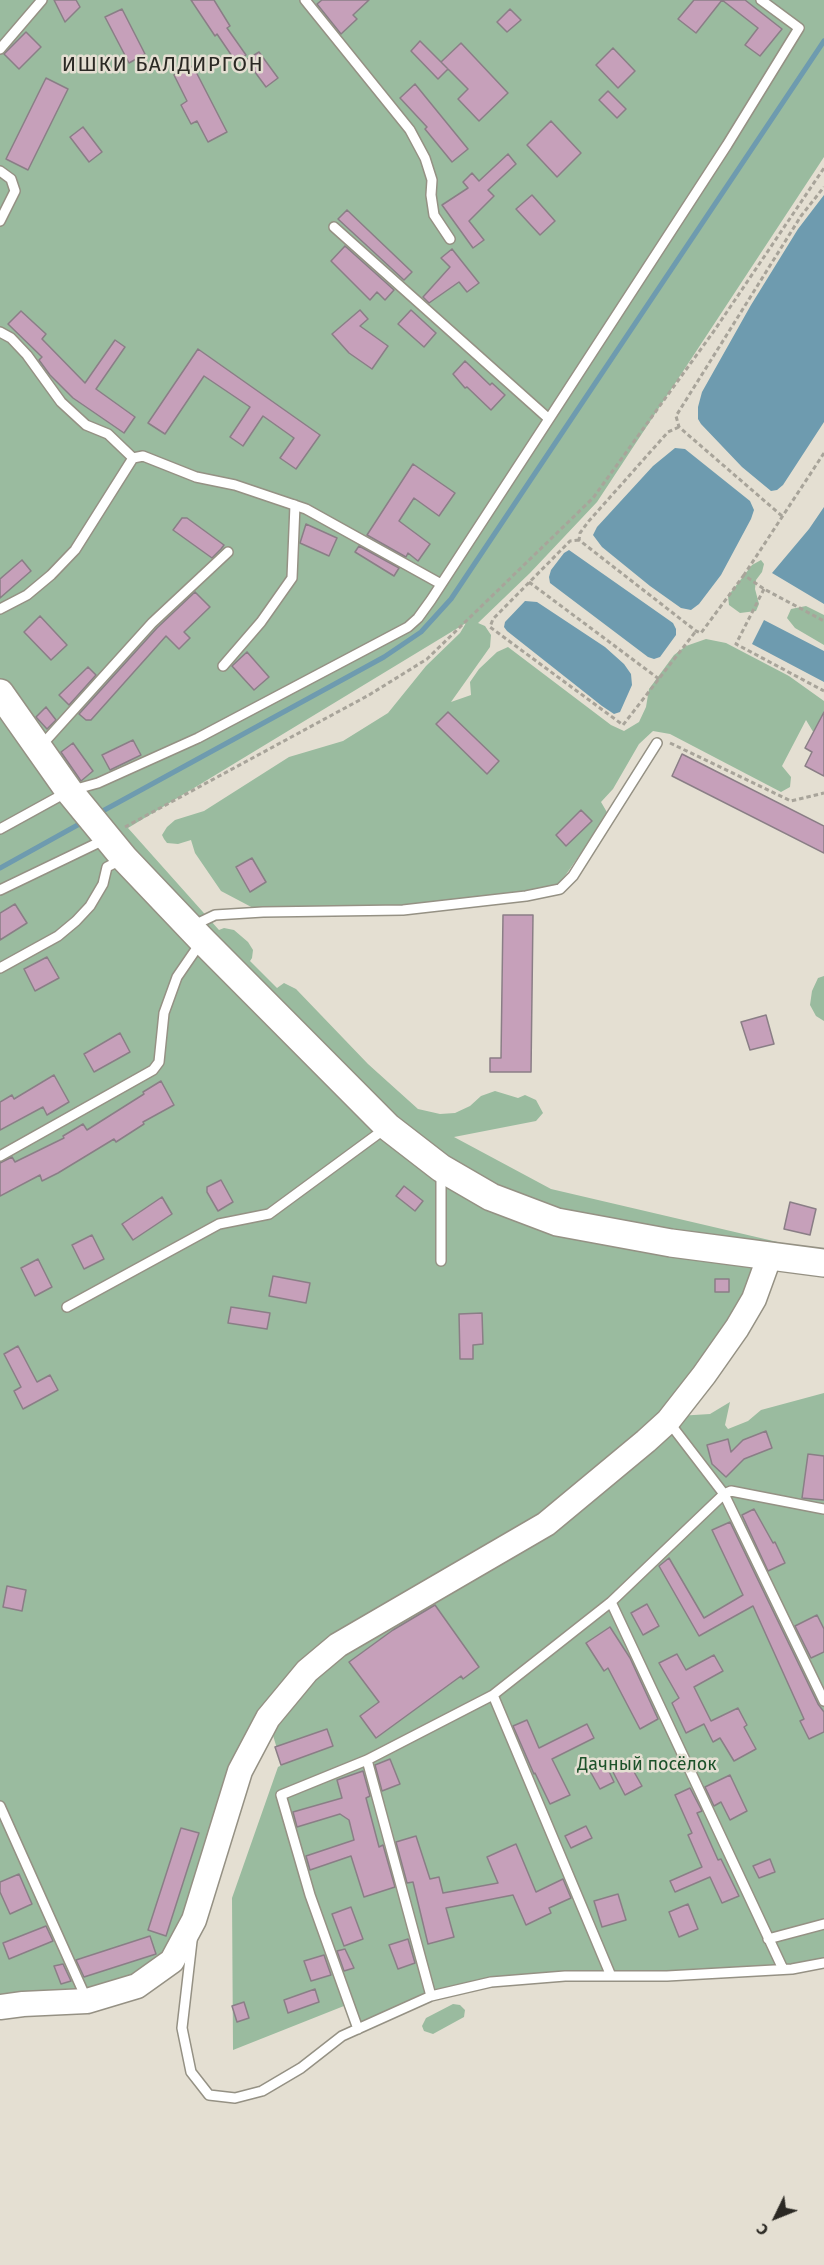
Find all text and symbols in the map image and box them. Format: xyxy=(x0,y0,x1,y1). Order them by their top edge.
district label: ИШКИ БАЛДИРГОН xyxy=(62,52,264,78)
park label: Дачный посёлок xyxy=(577,1754,717,1776)
north arrow xyxy=(746,2187,806,2247)
text: С xyxy=(752,2220,773,2239)

